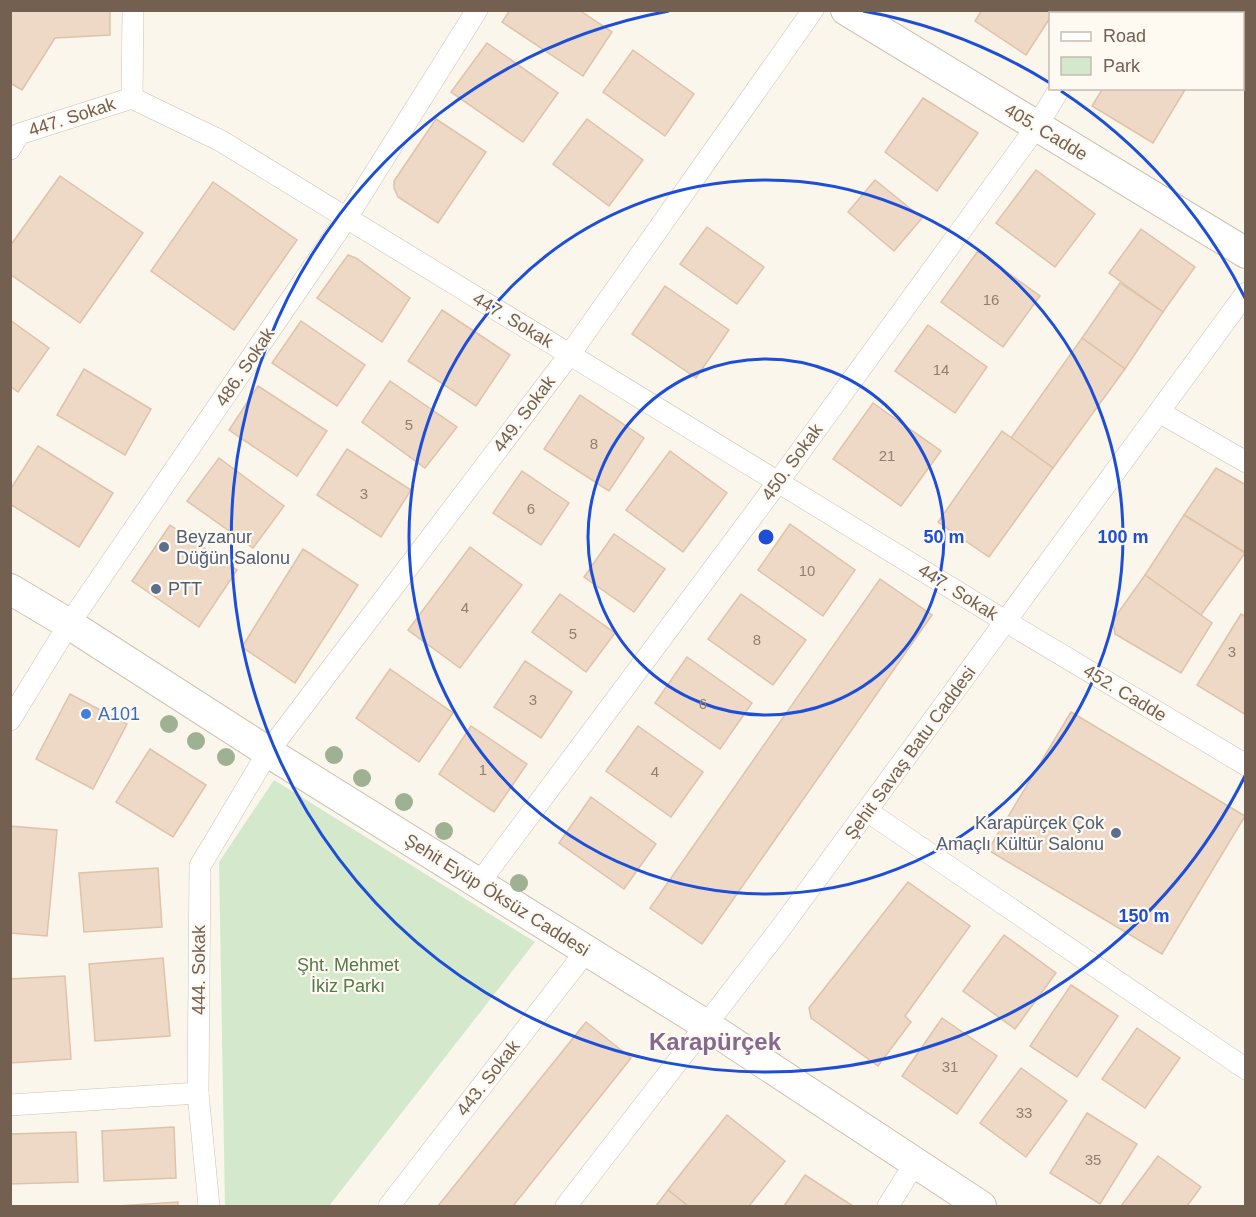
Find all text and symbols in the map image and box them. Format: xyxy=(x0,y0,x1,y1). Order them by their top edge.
legend xyxy=(1049,12,1244,90)
text: Road xyxy=(1103,26,1146,46)
text: Park xyxy=(1103,56,1141,76)
street label: 447. Sokak xyxy=(26,93,119,140)
street label: 405. Cadde xyxy=(1001,99,1091,165)
street label: 447. Sokak xyxy=(469,288,558,352)
house number: 16 xyxy=(983,291,999,308)
street label: 486. Sokak xyxy=(212,323,279,410)
house number: 14 xyxy=(933,361,949,378)
street label: 449. Sokak xyxy=(489,371,560,456)
house number: 5 xyxy=(405,416,413,433)
street label: 450. Sokak xyxy=(757,419,827,504)
house number: 8 xyxy=(590,435,598,452)
house number: 21 xyxy=(879,447,895,464)
house number: 3 xyxy=(360,485,368,502)
house number: 6 xyxy=(527,500,535,517)
place label: Beyzanur Düğün Salonu xyxy=(176,527,290,568)
centre of rings xyxy=(756,527,776,547)
text: 50 m xyxy=(923,527,965,547)
text: 100 m xyxy=(1097,527,1149,547)
marker: Beyzanur Düğün Salonu xyxy=(157,540,171,554)
street label: 447. Sokak xyxy=(915,560,1002,625)
house number: 10 xyxy=(799,562,815,579)
place label: PTT xyxy=(168,579,202,599)
marker: PTT xyxy=(149,582,163,596)
house number: 4 xyxy=(461,599,469,616)
house number: 5 xyxy=(569,625,577,642)
house number: 8 xyxy=(753,631,761,648)
house number: 3 xyxy=(1228,643,1236,660)
street label: 452. Cadde xyxy=(1080,660,1170,726)
street label: Şehit Savaş Batu Caddesi xyxy=(840,663,980,843)
house number: 3 xyxy=(529,691,537,708)
house number: 6 xyxy=(699,695,707,712)
place label: A101 xyxy=(98,704,140,724)
marker: A101 xyxy=(79,707,93,721)
house number: 1 xyxy=(479,761,487,778)
house number: 4 xyxy=(651,763,659,780)
place label: Karapürçek Çok Amaçlı Kültür Salonu xyxy=(936,813,1105,854)
marker: Karapürçek Çok Amaçlı Kültür Salonu xyxy=(1109,826,1123,840)
street label: Şehit Eyüp Öksüz Caddesi xyxy=(401,830,593,960)
text: 150 m xyxy=(1118,906,1170,926)
street label: 444. Sokak xyxy=(189,924,209,1015)
park label: Şht. Mehmet İkiz Parkı xyxy=(297,955,399,996)
district label: Karapürçek xyxy=(649,1028,782,1055)
street label: 443. Sokak xyxy=(452,1036,524,1120)
house number: 31 xyxy=(942,1058,958,1075)
house number: 33 xyxy=(1016,1104,1032,1121)
house number: 35 xyxy=(1085,1151,1101,1168)

